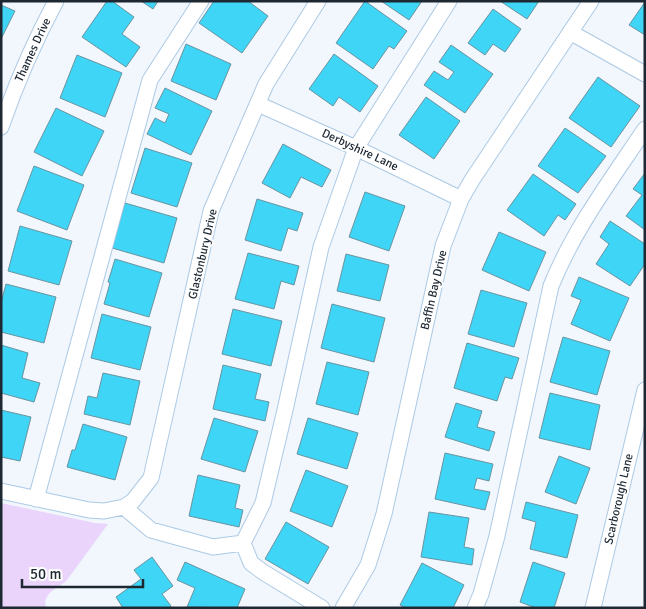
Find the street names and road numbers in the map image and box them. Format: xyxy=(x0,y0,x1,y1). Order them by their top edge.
street label: Thames Drive xyxy=(12,16,54,84)
street label: Derbyshire Lane xyxy=(319,126,401,174)
street label: Glastonbury Drive xyxy=(185,207,221,301)
street label: Baffin Bay Drive xyxy=(418,249,450,331)
street label: Scarborough Lane xyxy=(601,452,637,546)

